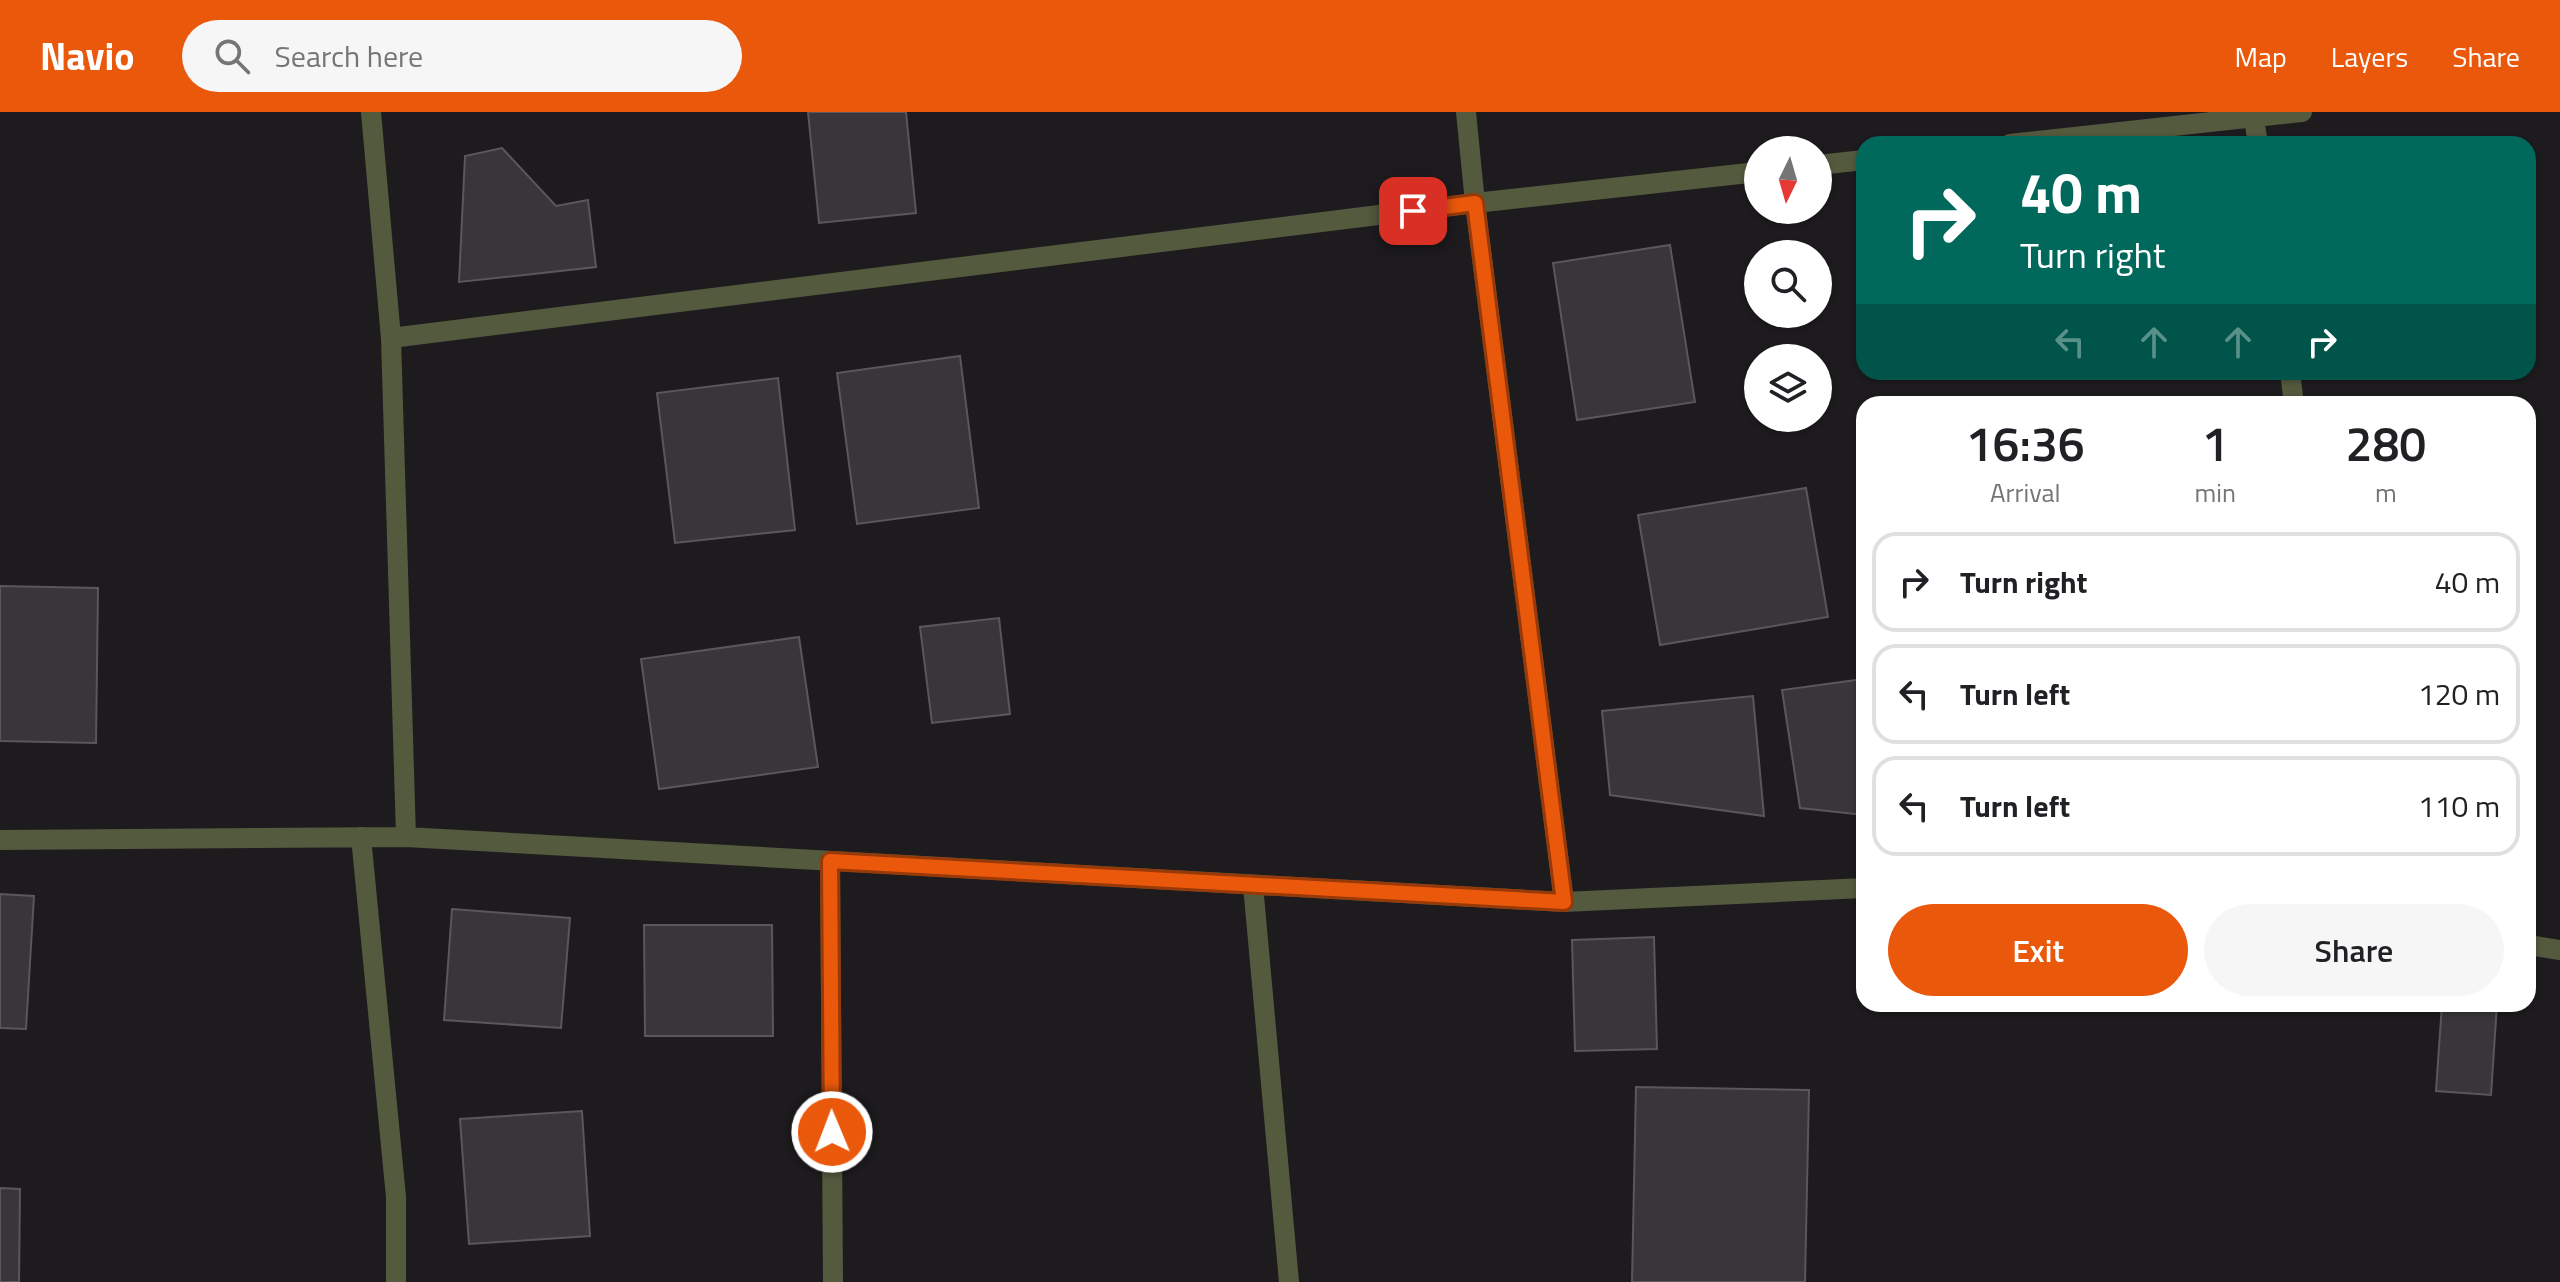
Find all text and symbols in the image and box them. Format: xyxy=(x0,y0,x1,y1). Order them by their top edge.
search box xyxy=(182,20,742,92)
text: Navio xyxy=(40,27,134,85)
text: Search here xyxy=(274,33,423,79)
icon: search xyxy=(210,34,254,78)
text: Map xyxy=(2234,35,2287,78)
text: Layers xyxy=(2331,35,2408,78)
text: Share xyxy=(2452,35,2520,78)
north arrow xyxy=(1744,136,1832,224)
map controls xyxy=(1744,136,1832,432)
text: 40 m xyxy=(2020,150,2142,235)
icon: right xyxy=(1888,168,1992,272)
pin xyxy=(1379,177,1447,245)
icon: arrive xyxy=(1391,189,1435,233)
text: Turn right xyxy=(2020,227,2165,282)
button: search xyxy=(1744,240,1832,328)
icon: left xyxy=(2048,320,2092,364)
icon: ahead xyxy=(2132,320,2176,364)
icon: ahead xyxy=(2216,320,2260,364)
icon: right xyxy=(2300,320,2344,364)
button: layers xyxy=(1744,344,1832,432)
text: 16:36 xyxy=(1966,407,2085,480)
text: 1 xyxy=(2202,407,2229,480)
text: 280 xyxy=(2346,407,2426,480)
text: Arrival xyxy=(1990,473,2060,512)
text: min xyxy=(2194,473,2236,512)
text: m xyxy=(2375,473,2397,512)
text: Turn right xyxy=(1960,559,2088,605)
text: 40 m xyxy=(2435,559,2500,605)
icon: right xyxy=(1892,560,1936,604)
text: Turn left xyxy=(1960,671,2070,717)
text: 120 m xyxy=(2418,671,2500,717)
icon: left xyxy=(1892,672,1936,716)
text: Turn left xyxy=(1960,783,2070,829)
text: 110 m xyxy=(2418,783,2500,829)
icon: left xyxy=(1892,784,1936,828)
button: Exit xyxy=(1888,904,2188,996)
button: Share xyxy=(2204,904,2504,996)
position arrow xyxy=(790,1090,874,1174)

